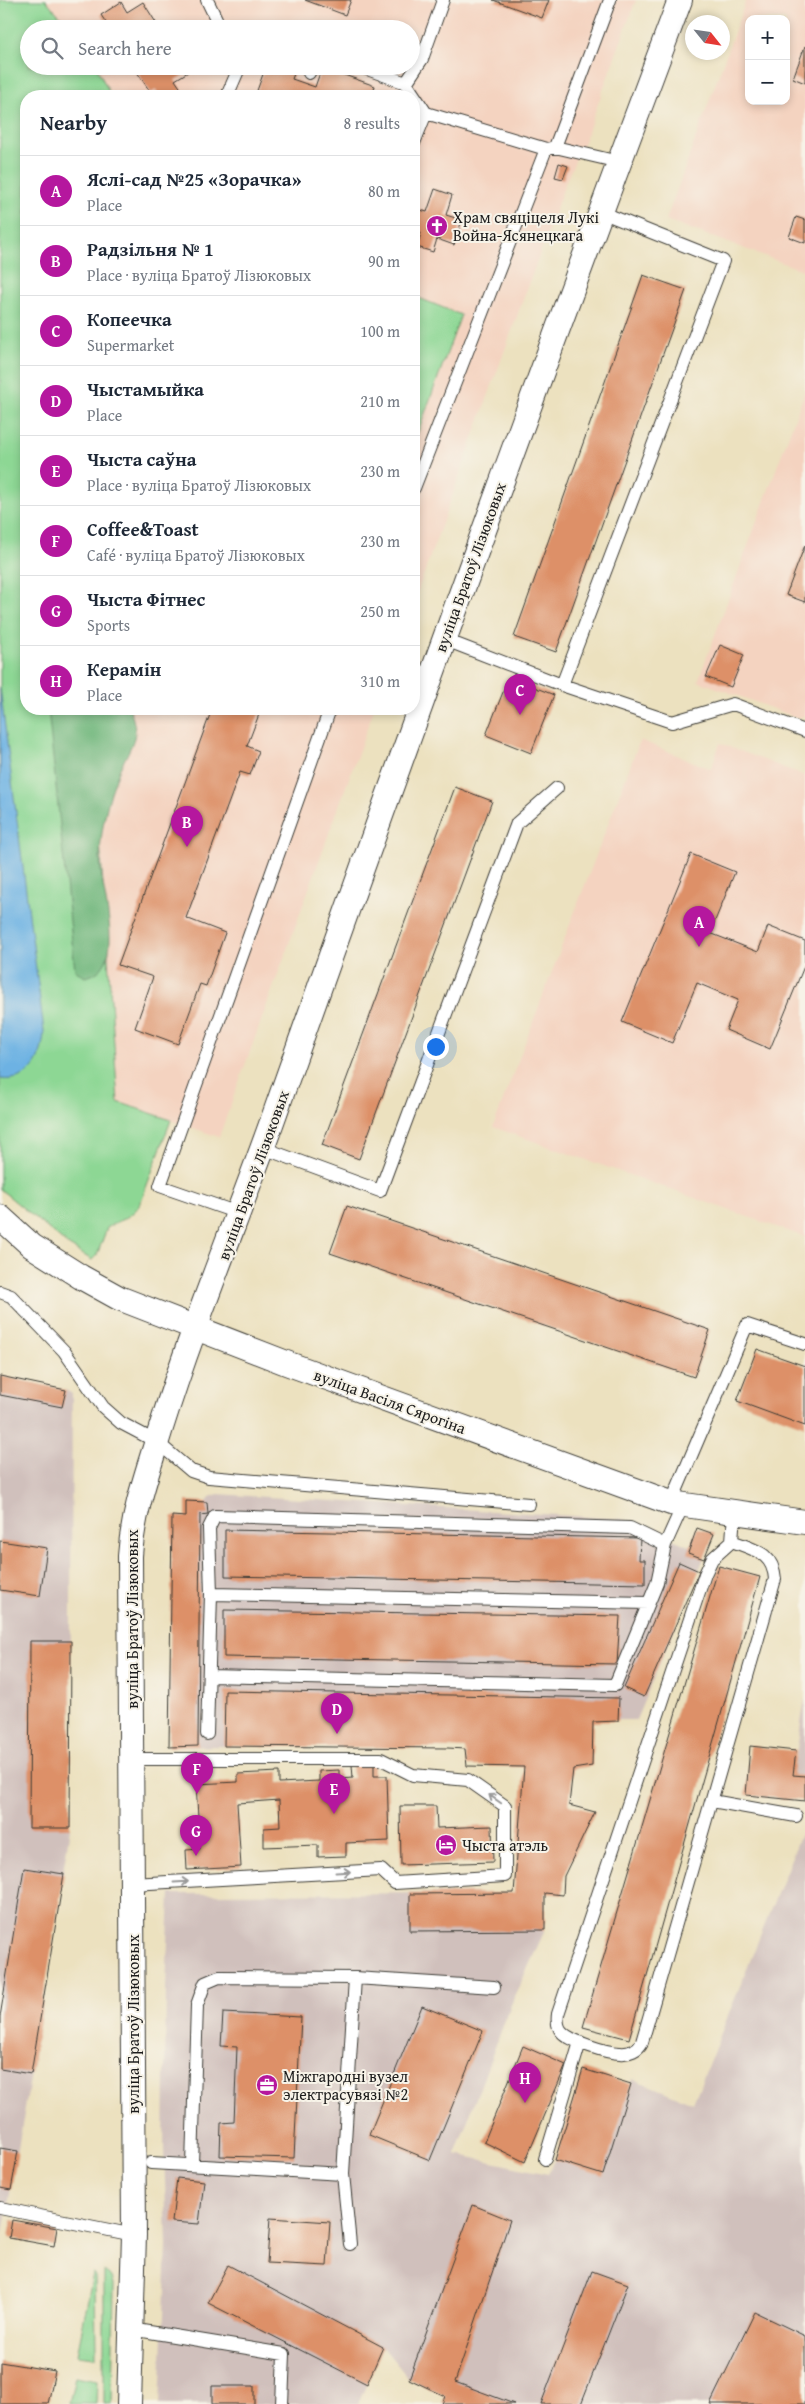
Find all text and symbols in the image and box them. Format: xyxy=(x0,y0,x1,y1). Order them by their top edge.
north arrow xyxy=(685,15,730,60)
map controls xyxy=(745,15,790,105)
button: + xyxy=(745,15,790,60)
search box xyxy=(20,20,420,75)
icon: search xyxy=(38,34,66,62)
text: Search here xyxy=(78,34,172,62)
button: − xyxy=(745,60,790,105)
text: Nearby xyxy=(40,107,107,138)
text: 8 results xyxy=(343,111,400,135)
text: Яслі-сад №25 «Зорачка» xyxy=(87,165,301,193)
text: A xyxy=(51,179,61,203)
text: 80 m xyxy=(368,179,400,203)
text: Place xyxy=(87,193,122,217)
place label: Храм свяціцеля Лукі Война-Ясянецкага xyxy=(453,205,599,247)
church icon: Храм свяціцеля Лукі Война-Ясянецкага xyxy=(425,214,449,238)
text: Радзільня № 1 xyxy=(87,235,214,263)
text: B xyxy=(51,249,61,273)
text: 90 m xyxy=(368,249,400,273)
text: Place · вуліца Братоў Лізюковых xyxy=(87,263,311,287)
text: Копеечка xyxy=(87,305,172,333)
text: C xyxy=(51,319,61,343)
text: 100 m xyxy=(360,319,400,343)
text: Supermarket xyxy=(87,333,174,357)
text: Чыстамыйка xyxy=(87,375,204,403)
text: D xyxy=(51,389,61,413)
text: 210 m xyxy=(360,389,400,413)
text: Place xyxy=(87,403,122,427)
text: Чыста саўна xyxy=(87,445,197,473)
text: E xyxy=(52,459,60,483)
text: 230 m xyxy=(360,459,400,483)
text: Place · вуліца Братоў Лізюковых xyxy=(87,473,311,497)
street label: вуліца Братоў Лізюковых xyxy=(428,478,512,655)
text: Coffee&Toast xyxy=(87,515,199,543)
text: F xyxy=(52,529,60,553)
text: 230 m xyxy=(360,529,400,553)
text: Café · вуліца Братоў Лізюковых xyxy=(87,543,305,567)
text: Чыста Фітнес xyxy=(87,585,205,613)
text: G xyxy=(51,599,61,623)
text: 250 m xyxy=(360,599,400,623)
text: Sports xyxy=(87,613,130,637)
text: Керамін xyxy=(87,655,161,683)
text: H xyxy=(50,669,62,693)
text: 310 m xyxy=(360,669,400,693)
pin: C xyxy=(504,674,536,715)
text: Place xyxy=(87,683,122,707)
pin: B xyxy=(171,806,203,847)
pin: A xyxy=(683,906,715,947)
your location xyxy=(423,1034,449,1060)
street label: вуліца Братоў Лізюковых xyxy=(211,1086,295,1263)
street label: вуліца Васіля Сярогіна xyxy=(311,1362,470,1440)
street label: вуліца Братоў Лізюковых xyxy=(120,1529,144,1709)
pin: D xyxy=(321,1693,353,1734)
pin: F xyxy=(181,1753,213,1794)
pin: E xyxy=(318,1773,350,1814)
one-way arrow xyxy=(488,1794,502,1804)
pin: G xyxy=(180,1815,212,1856)
hotel icon: Чыста атэль xyxy=(434,1833,458,1857)
place label: Чыста атэль xyxy=(462,1833,549,1857)
one-way arrow xyxy=(335,1868,351,1877)
one-way arrow xyxy=(172,1877,188,1886)
street label: вуліца Братоў Лізюковых xyxy=(121,1934,145,2114)
pin: H xyxy=(509,2062,541,2103)
place label: Міжгародні вузел электрасувязі №2 xyxy=(283,2064,408,2106)
office icon: Міжгародні вузел электрасувязі №2 xyxy=(255,2073,279,2097)

